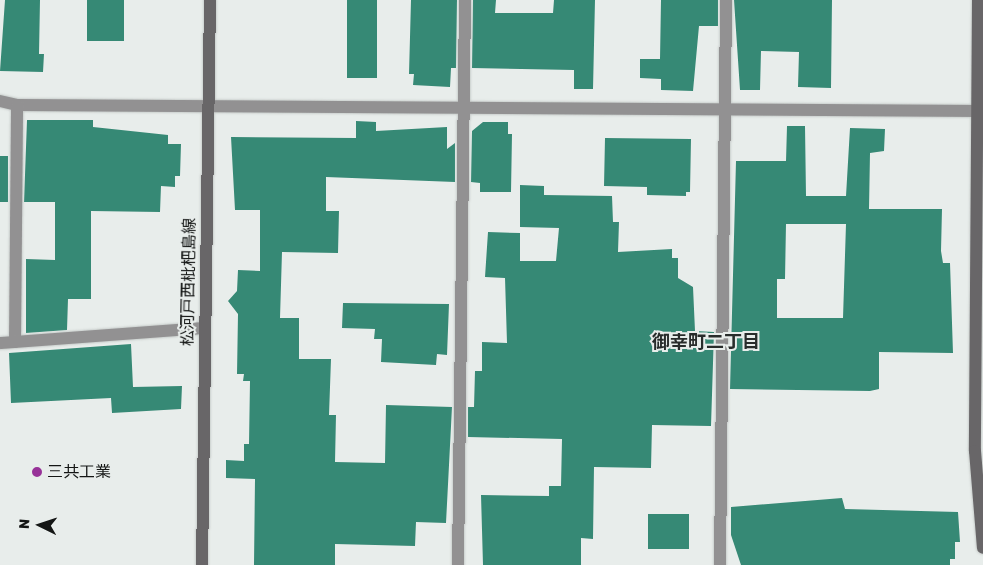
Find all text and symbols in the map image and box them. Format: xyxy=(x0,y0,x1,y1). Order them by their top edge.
street label: 松河戸西枇杷島線 xyxy=(178,218,200,346)
district label: 御幸町二丁目 xyxy=(652,331,760,353)
place label: 三共工業 xyxy=(47,462,111,482)
marker: 三共工業 xyxy=(31,466,43,478)
north arrow xyxy=(15,500,65,550)
text: N xyxy=(16,518,33,530)

